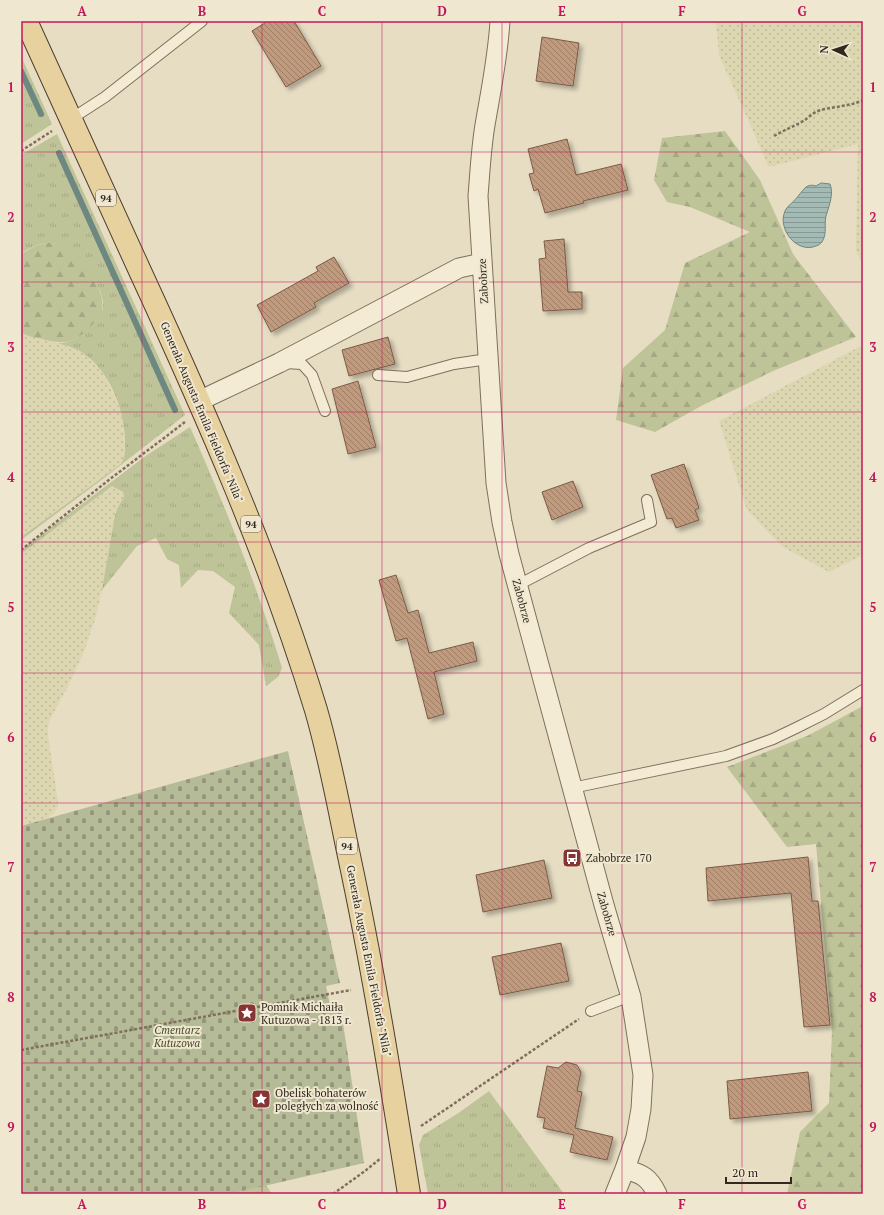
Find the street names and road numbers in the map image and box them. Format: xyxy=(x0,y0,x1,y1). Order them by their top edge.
road number: 94 xyxy=(96,190,116,206)
street label: Zabobrze xyxy=(475,258,491,304)
street label: Generała Augusta Emila Fieldorfa "Nila" xyxy=(157,320,247,504)
road number: 94 xyxy=(241,516,261,532)
street label: Zabobrze xyxy=(509,577,535,625)
road number: 94 xyxy=(337,838,357,854)
street label: Generała Augusta Emila Fieldorfa "Nila" xyxy=(344,864,394,1058)
street label: Zabobrze xyxy=(594,890,620,938)

